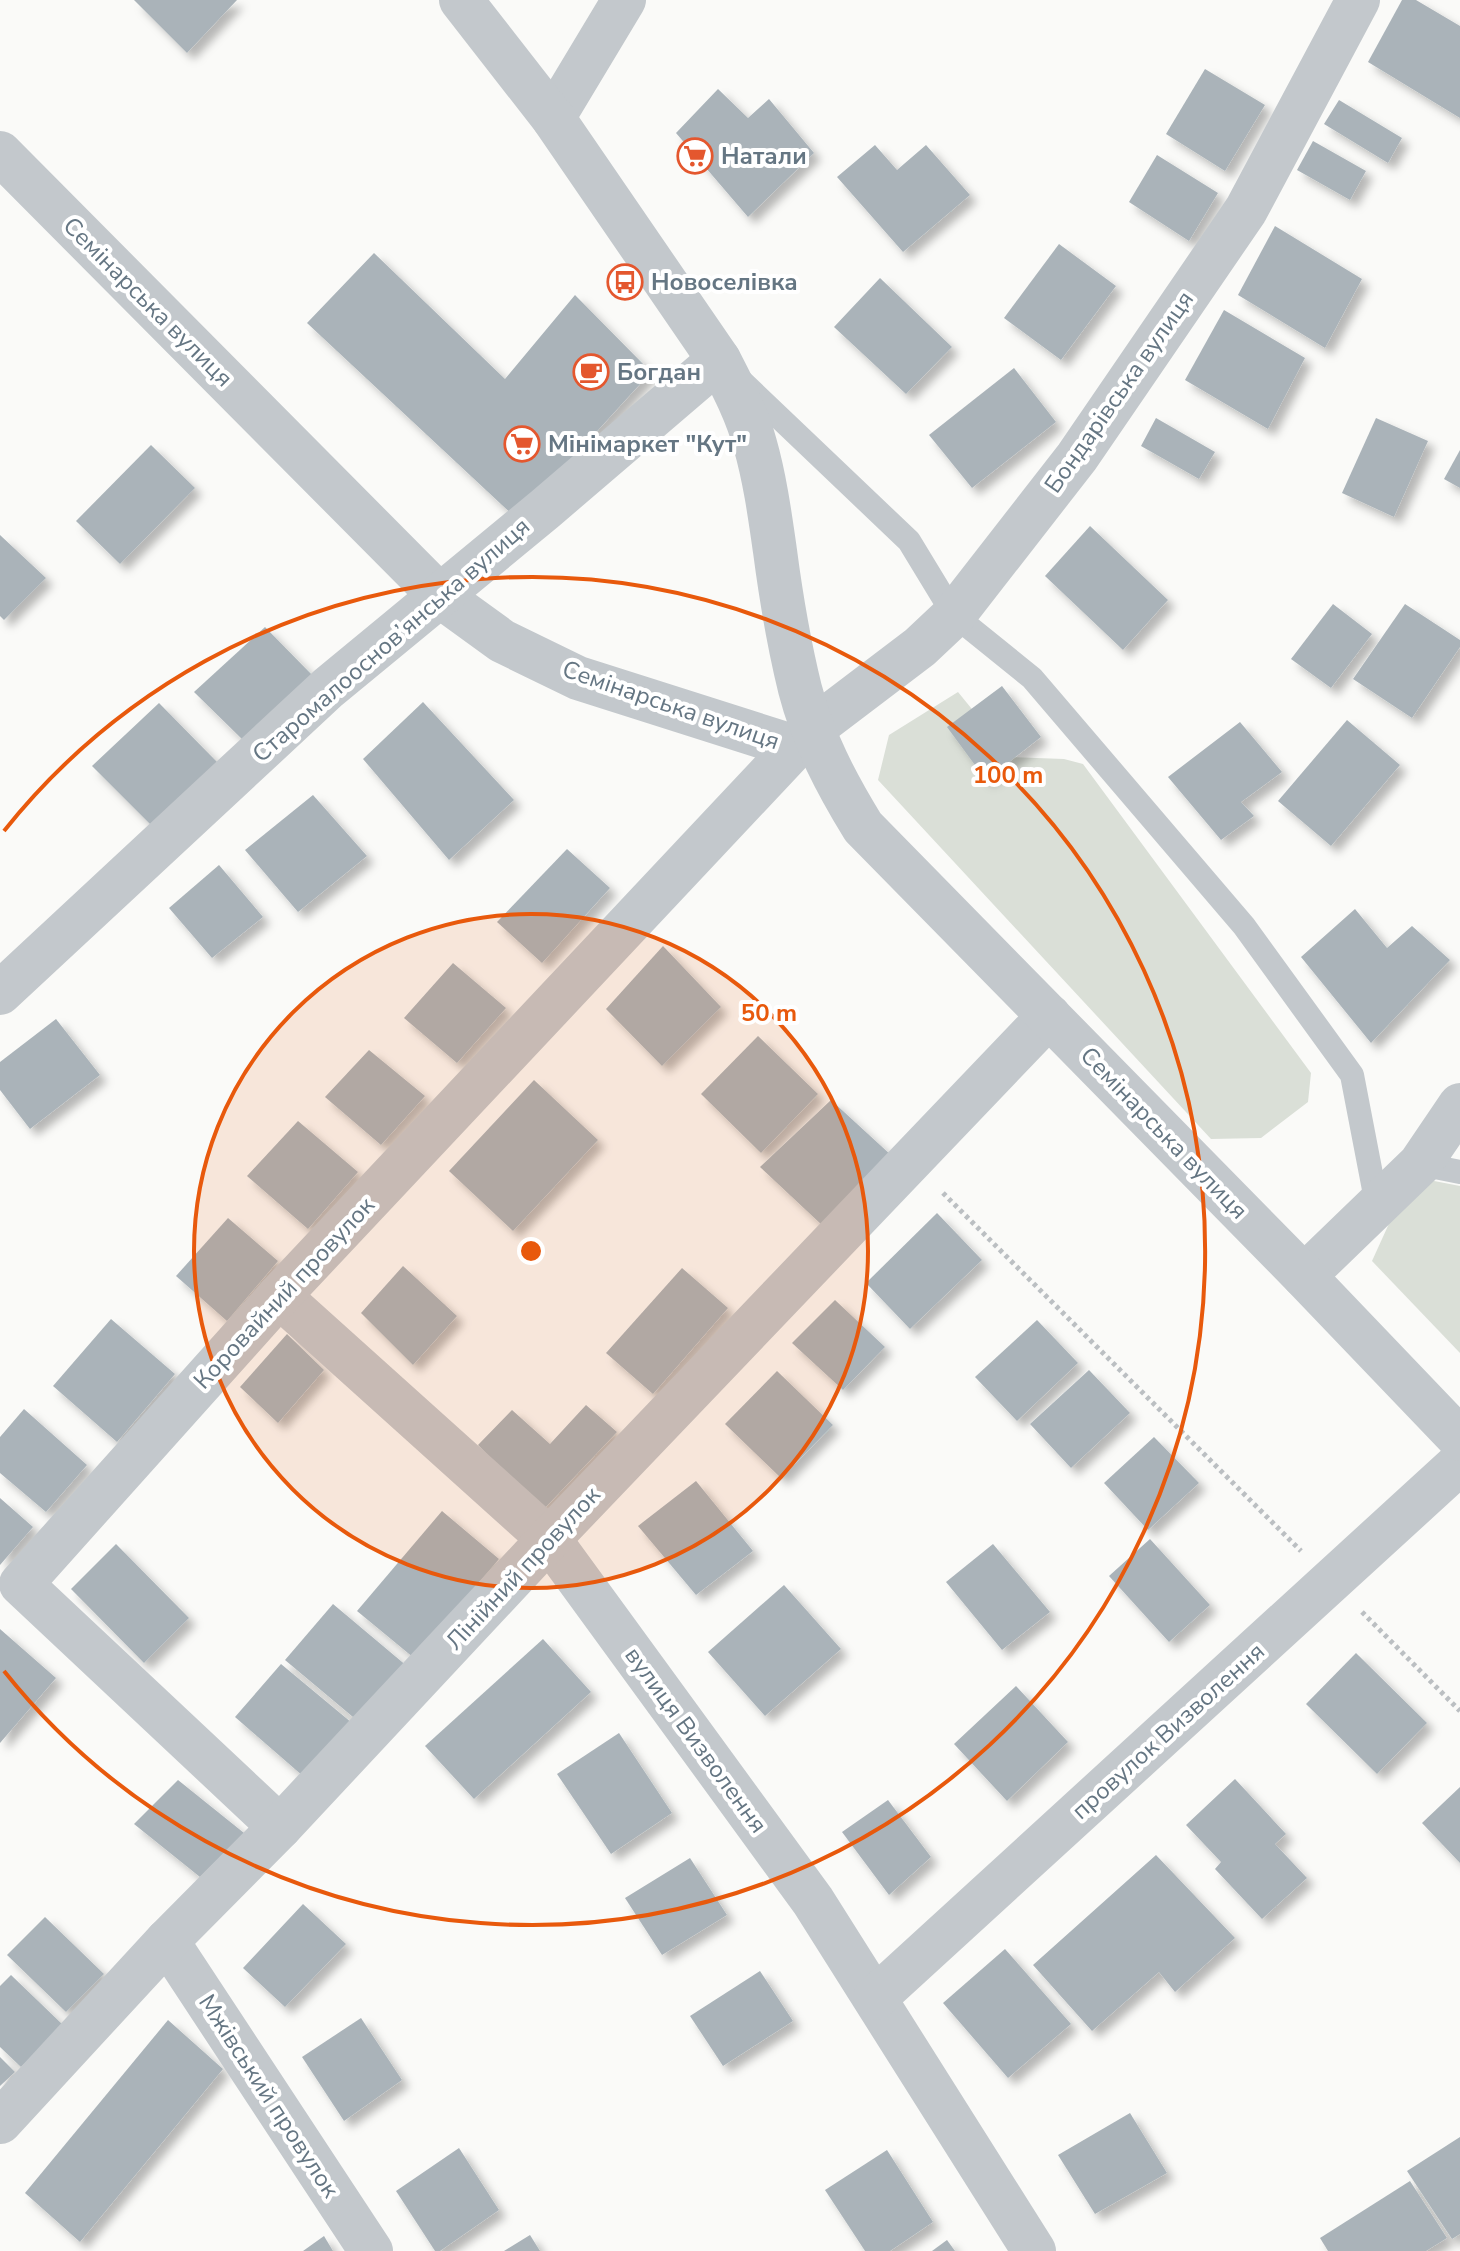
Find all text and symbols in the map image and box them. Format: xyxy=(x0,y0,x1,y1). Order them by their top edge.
supermarket icon: Натали xyxy=(676,137,714,175)
place label: Натали xyxy=(721,140,807,172)
street label: Семінарська вулиця xyxy=(56,210,240,394)
bus stop icon: Новоселівка xyxy=(606,263,644,301)
place label: Новоселівка xyxy=(651,266,798,298)
street label: Бондарівська вулиця xyxy=(1037,285,1201,499)
cafe icon: Богдан xyxy=(572,353,610,391)
place label: Богдан xyxy=(617,356,701,388)
supermarket icon: Мінімаркет "Кут" xyxy=(503,425,541,463)
place label: Мінімаркет "Кут" xyxy=(548,428,747,460)
street label: Старомалооснов’янська вулиця xyxy=(245,511,537,769)
street label: Семінарська вулиця xyxy=(558,653,784,757)
text: 100 m xyxy=(973,759,1043,791)
text: 50 m xyxy=(741,997,797,1029)
street label: Семінарська вулиця xyxy=(1073,1040,1255,1226)
street label: Коровайний провулок xyxy=(186,1190,382,1396)
centre of rings xyxy=(517,1237,545,1265)
street label: Лінійний провулок xyxy=(439,1479,607,1657)
street label: провулок Визволення xyxy=(1065,1636,1271,1826)
street label: вулиця Визволення xyxy=(618,1640,774,1840)
street label: Мжівський провулок xyxy=(191,1988,347,2204)

